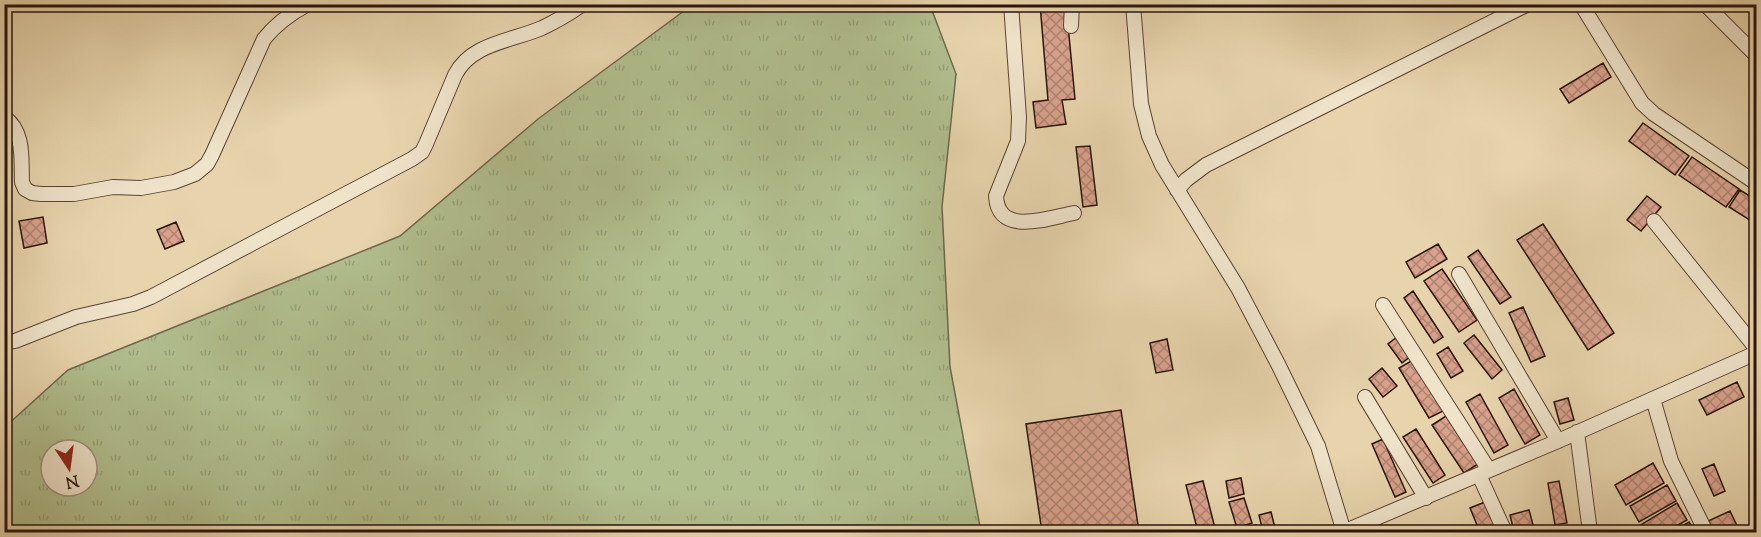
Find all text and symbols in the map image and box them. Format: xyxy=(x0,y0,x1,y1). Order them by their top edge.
north arrow xyxy=(39,438,99,498)
text: N xyxy=(63,468,81,493)

